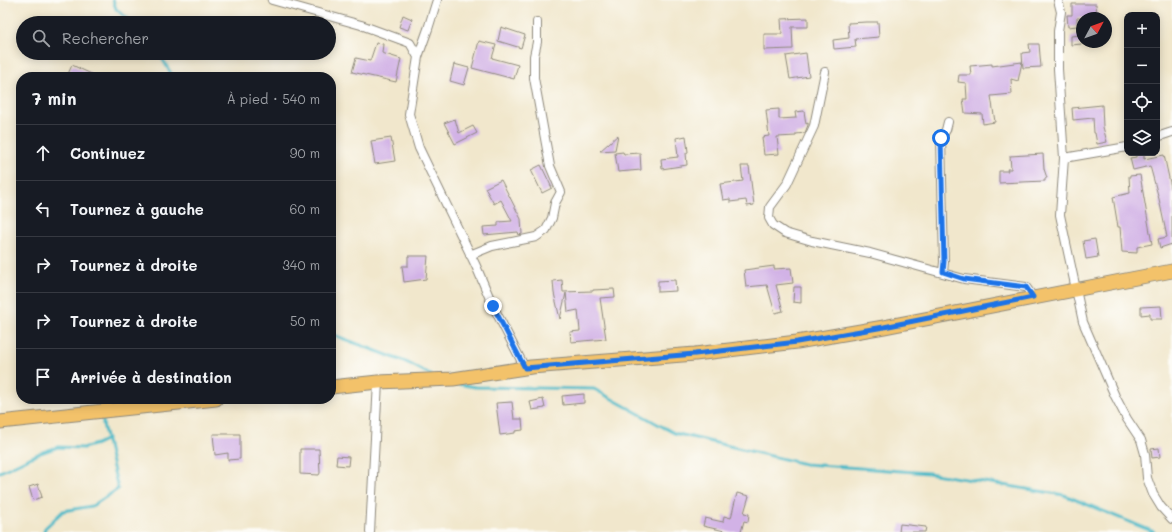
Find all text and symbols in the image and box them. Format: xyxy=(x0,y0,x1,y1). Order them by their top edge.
north arrow xyxy=(1076,12,1112,48)
map controls xyxy=(1124,12,1160,156)
button: + xyxy=(1124,12,1160,48)
search box xyxy=(16,16,336,60)
icon: search xyxy=(30,27,52,49)
text: Rechercher xyxy=(62,28,149,48)
button: − xyxy=(1124,48,1160,84)
button: locate xyxy=(1124,84,1160,120)
text: 7 min xyxy=(32,87,77,109)
text: À pied · 540 m xyxy=(227,90,320,107)
button: layers xyxy=(1124,120,1160,156)
route start xyxy=(932,129,950,147)
icon: ahead xyxy=(32,142,54,164)
text: Continuez xyxy=(70,143,145,163)
text: 90 m xyxy=(290,144,320,161)
icon: left xyxy=(32,198,54,220)
text: Tournez à gauche xyxy=(70,199,204,219)
text: 60 m xyxy=(290,200,320,217)
icon: right xyxy=(32,254,54,276)
text: Tournez à droite xyxy=(70,255,198,275)
text: 340 m xyxy=(282,256,320,273)
route end xyxy=(484,297,502,315)
icon: right xyxy=(32,310,54,332)
text: Tournez à droite xyxy=(70,311,198,331)
text: 50 m xyxy=(290,312,320,329)
icon: arrive xyxy=(32,366,54,388)
text: Arrivée à destination xyxy=(70,367,232,387)

